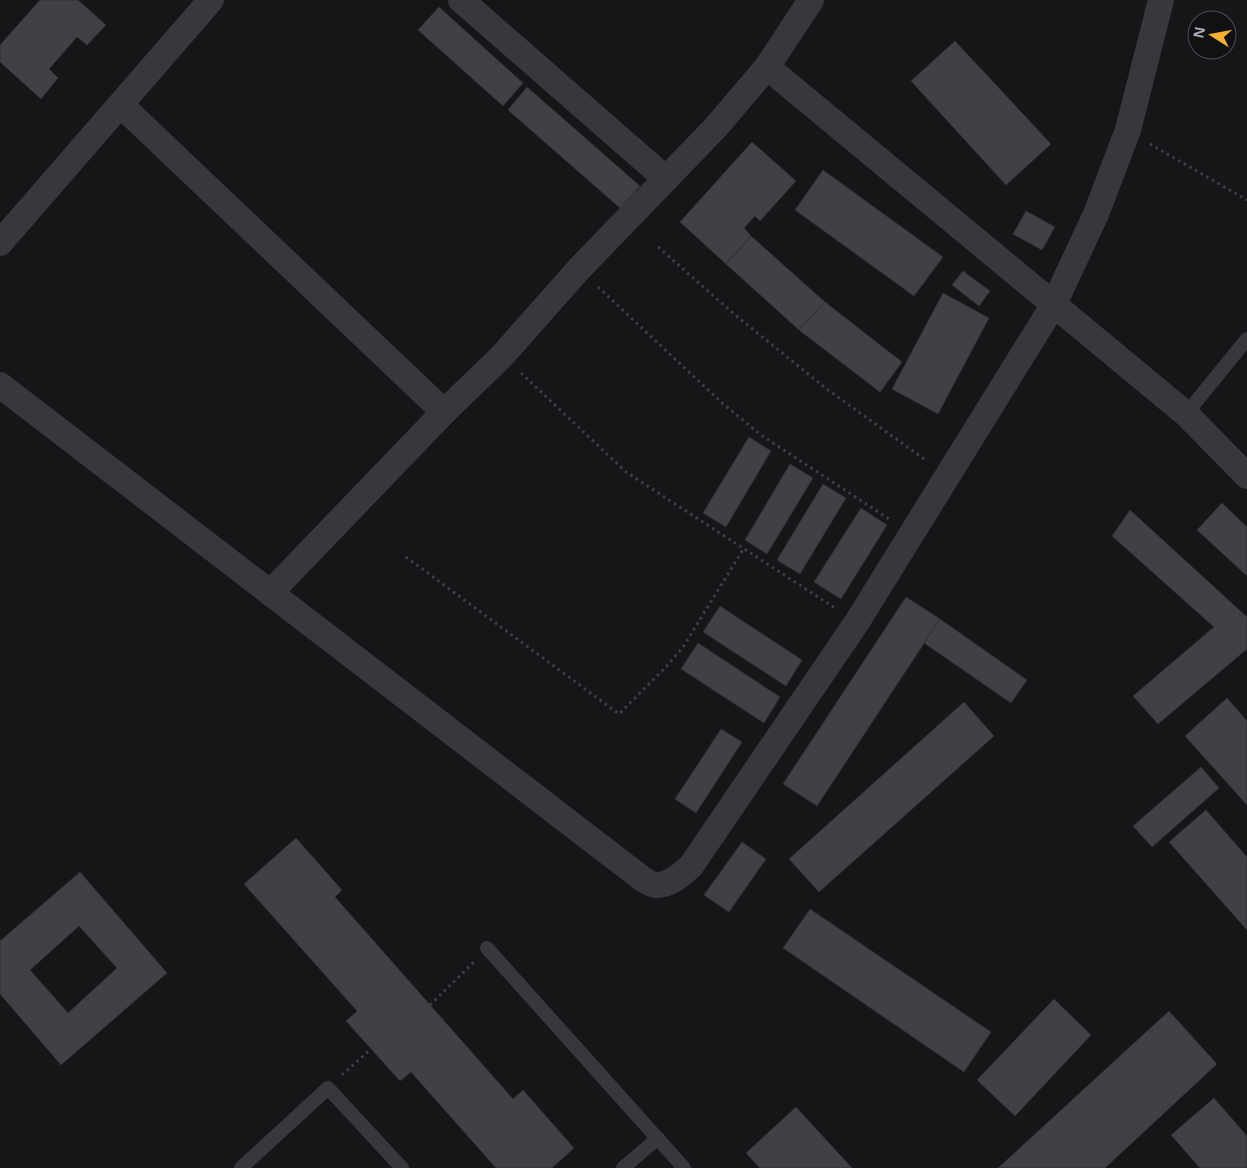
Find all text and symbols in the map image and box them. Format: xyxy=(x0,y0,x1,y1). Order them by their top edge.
north arrow xyxy=(1187,10,1237,60)
text: N xyxy=(1188,25,1209,40)

